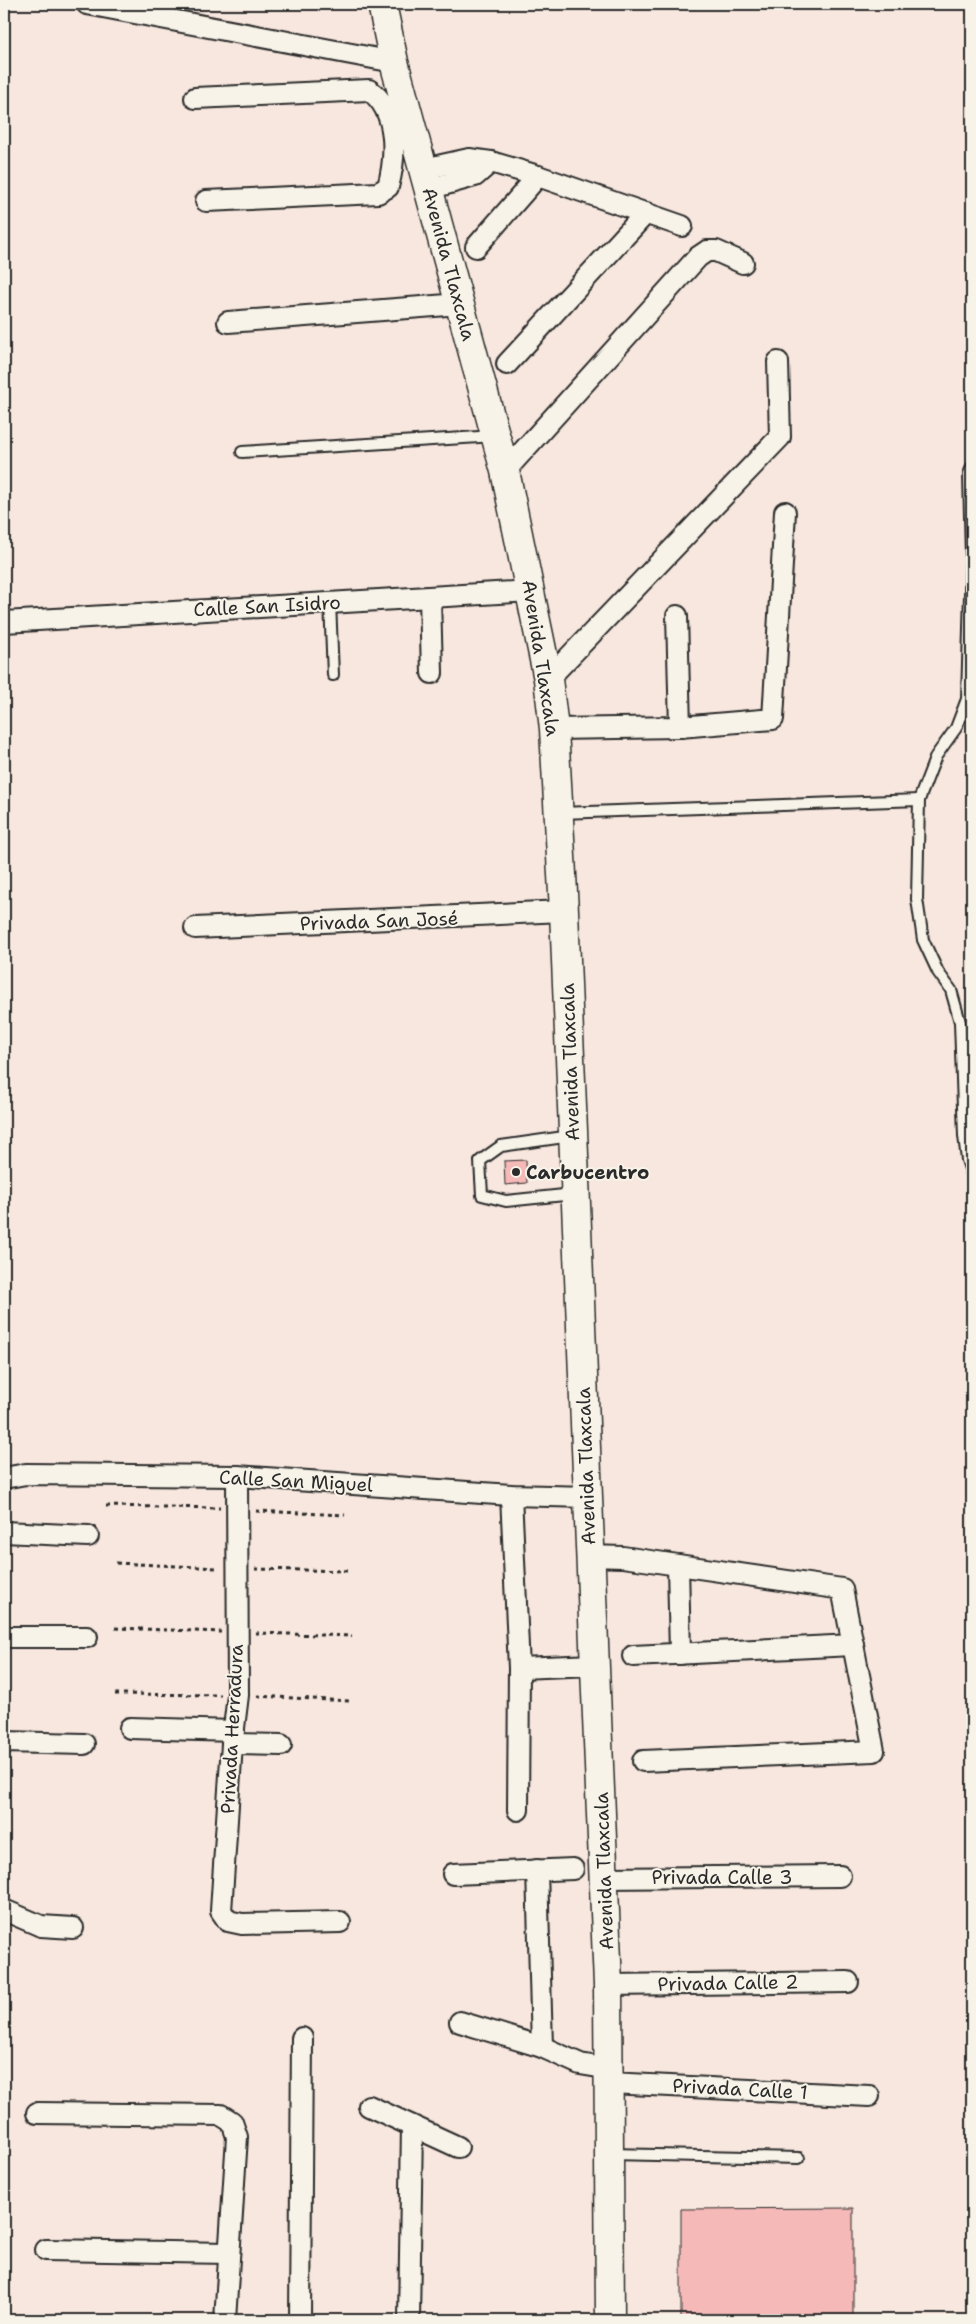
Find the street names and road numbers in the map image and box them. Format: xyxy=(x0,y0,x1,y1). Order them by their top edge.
street label: Avenida Tlaxcala xyxy=(416,185,482,344)
street label: Avenida Tlaxcala xyxy=(516,578,566,738)
street label: Calle San Isidro xyxy=(193,590,341,622)
street label: Privada San José xyxy=(299,906,459,936)
street label: Avenida Tlaxcala xyxy=(555,983,585,1141)
street label: Avenida Tlaxcala xyxy=(571,1387,601,1545)
street label: Calle San Miguel xyxy=(219,1464,374,1498)
street label: Privada Herradura xyxy=(215,1643,249,1815)
street label: Avenida Tlaxcala xyxy=(589,1792,619,1950)
street label: Privada Calle 3 xyxy=(652,1865,793,1890)
street label: Privada Calle 2 xyxy=(657,1969,799,1997)
street label: Privada Calle 1 xyxy=(672,2073,808,2105)

